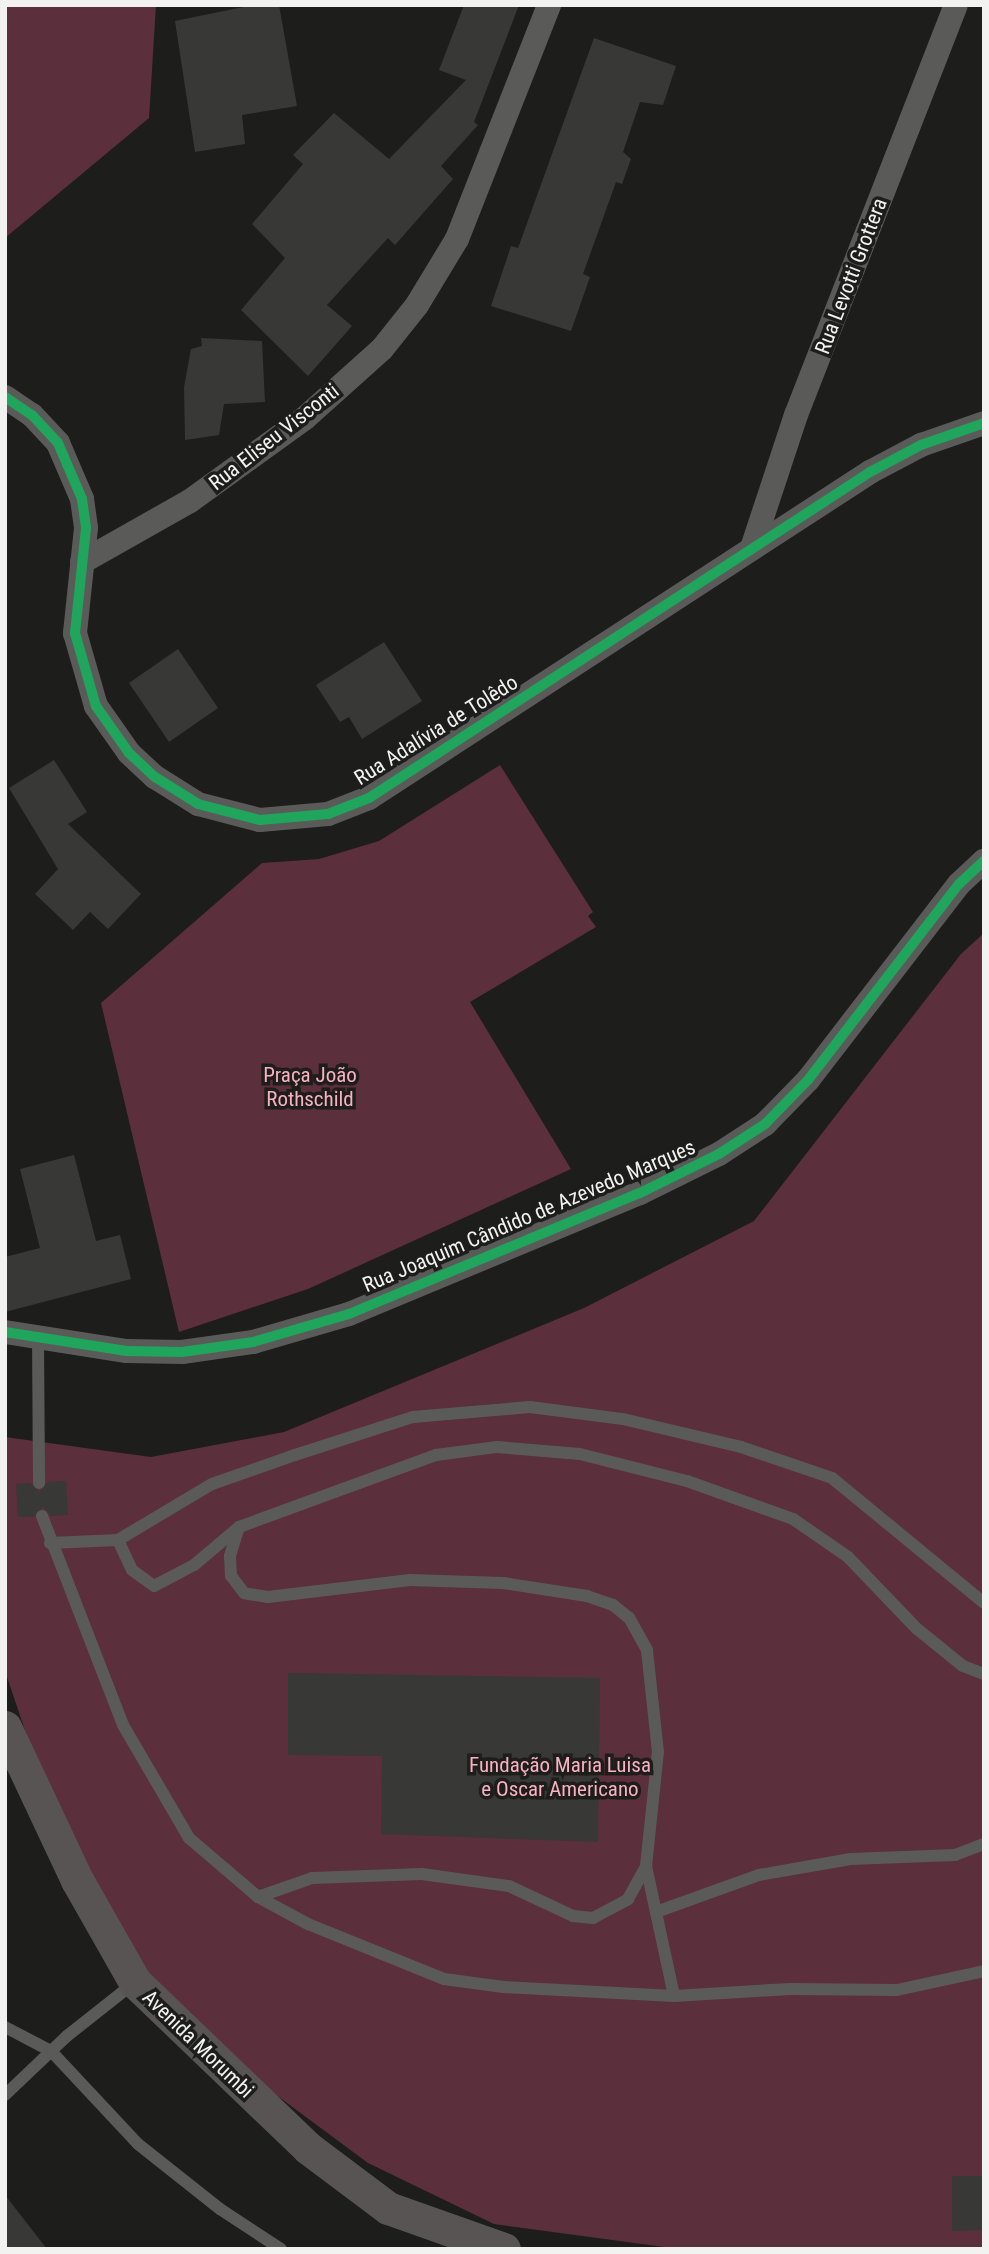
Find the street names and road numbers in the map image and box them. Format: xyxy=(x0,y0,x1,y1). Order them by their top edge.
street label: Rua Levotti Grottera xyxy=(810,195,892,357)
street label: Rua Eliseu Visconti xyxy=(204,378,344,496)
street label: Rua Adalívia de Tolêdo xyxy=(349,669,523,791)
street label: Rua Joaquim Cândido de Azevedo Marques xyxy=(359,1134,699,1298)
street label: Avenida Morumbi xyxy=(137,1985,259,2103)

